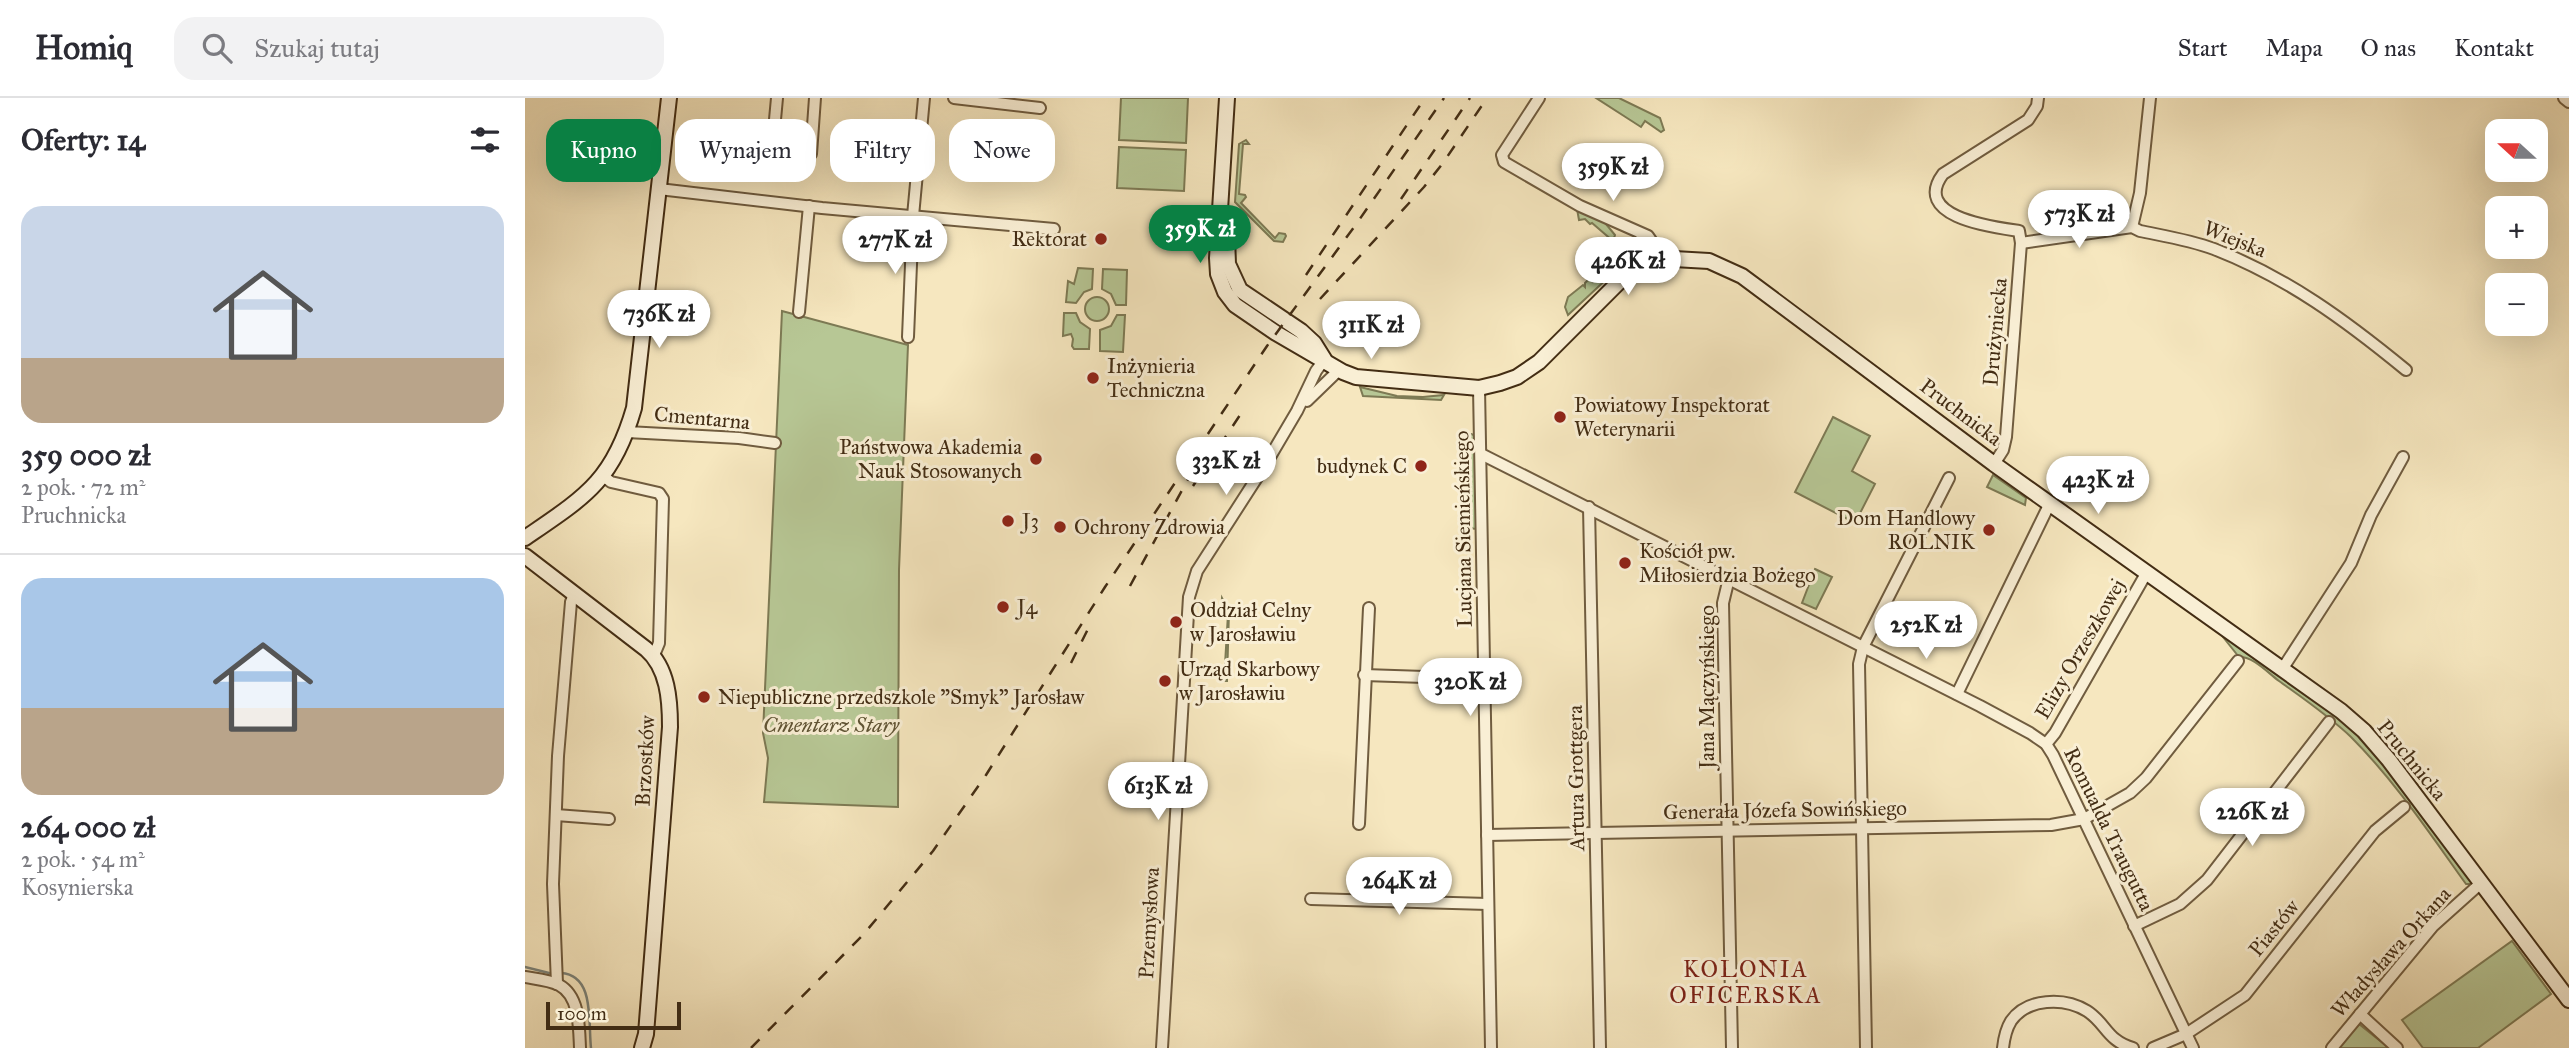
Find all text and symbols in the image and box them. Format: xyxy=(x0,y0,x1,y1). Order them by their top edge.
search box xyxy=(174,17,664,80)
text: Homiq xyxy=(35,28,132,68)
icon: search xyxy=(198,29,236,67)
text: Szukaj tutaj xyxy=(254,32,380,64)
text: Start xyxy=(2178,33,2228,63)
text: Mapa xyxy=(2266,33,2323,63)
text: O nas xyxy=(2361,33,2416,63)
text: Kontakt xyxy=(2454,33,2534,63)
chip: Kupno xyxy=(546,119,661,182)
chip: Wynajem xyxy=(675,119,816,182)
chip: Filtry xyxy=(830,119,935,182)
chip: Nowe xyxy=(949,119,1055,182)
north arrow xyxy=(2485,119,2548,182)
map controls xyxy=(2485,119,2548,336)
icon: filters xyxy=(466,121,504,159)
text: Oferty: 14 xyxy=(21,122,145,158)
pin: 359K zł xyxy=(1548,144,1678,203)
text: 359K zł xyxy=(1578,152,1648,180)
pin: 573K zł xyxy=(2014,190,2144,250)
button: + xyxy=(2485,196,2548,259)
text: 573K zł xyxy=(2044,199,2114,227)
pin: 359K zł xyxy=(1135,206,1265,265)
text: 359K zł xyxy=(1165,214,1235,242)
street label: Wiejska xyxy=(2200,215,2270,263)
pin: 277K zł xyxy=(830,216,960,276)
text: 277K zł xyxy=(858,225,932,253)
place label: Rektorat xyxy=(1012,226,1088,252)
marker: Rektorat xyxy=(1093,231,1109,247)
pin: 426K zł xyxy=(1563,238,1693,297)
text: 426K zł xyxy=(1591,246,1665,274)
icon: home xyxy=(200,252,326,378)
button: − xyxy=(2485,273,2548,336)
street label: Drużyniecka xyxy=(1977,277,2013,387)
pin: 736K zł xyxy=(594,290,724,350)
text: 736K zł xyxy=(623,299,695,327)
pin: 311K zł xyxy=(1306,302,1436,361)
text: 311K zł xyxy=(1338,310,1404,338)
place label: Inżynieria Techniczna xyxy=(1107,353,1205,403)
marker: Inżynieria Techniczna xyxy=(1085,370,1101,386)
street label: Pruchnicka xyxy=(1915,373,2007,451)
place label: Powiatowy Inspektorat Weterynarii xyxy=(1574,392,1771,442)
street label: Cmentarna xyxy=(653,401,751,435)
marker: Powiatowy Inspektorat Weterynarii xyxy=(1552,409,1568,425)
street label: Lucjana Siemieńskiego xyxy=(1448,430,1478,627)
place label: Państwowa Akademia Nauk Stosowanych xyxy=(839,434,1022,484)
text: 359 000 zł xyxy=(21,437,150,473)
pin: 332K zł xyxy=(1161,438,1291,497)
text: 332K zł xyxy=(1192,446,1260,474)
marker: Państwowa Akademia Nauk Stosowanych xyxy=(1028,451,1044,467)
place label: budynek C xyxy=(1317,453,1407,479)
pin: 423K zł xyxy=(2033,456,2163,516)
marker: budynek C xyxy=(1413,458,1429,474)
text: 423K zł xyxy=(2062,465,2134,493)
text: 2 pok. · 72 m² xyxy=(21,473,145,501)
text: Pruchnicka xyxy=(21,501,126,529)
place label: Dom Handlowy ROLNIK xyxy=(1837,505,1976,555)
place label: J3 xyxy=(1020,508,1039,534)
marker: J3 xyxy=(1000,513,1016,529)
place label: Ochrony Zdrowia xyxy=(1074,514,1225,540)
marker: Ochrony Zdrowia xyxy=(1052,519,1068,535)
marker: Dom Handlowy ROLNIK xyxy=(1981,522,1997,538)
place label: Kościół pw. Miłosierdzia Bożego xyxy=(1639,538,1816,588)
marker: Kościół pw. Miłosierdzia Bożego xyxy=(1617,555,1633,571)
street label: Elizy Orzeszkowej xyxy=(2029,574,2131,724)
place label: J4 xyxy=(1015,594,1038,620)
place label: Oddział Celny w Jarosławiu xyxy=(1190,597,1312,647)
marker: J4 xyxy=(995,599,1011,615)
pin: 252K zł xyxy=(1861,602,1991,661)
street label: Jana Mączyńskiego xyxy=(1694,605,1720,771)
text: 252K zł xyxy=(1890,610,1962,638)
marker: Oddział Celny w Jarosławiu xyxy=(1168,614,1184,630)
icon: home xyxy=(200,624,326,750)
place label: Urząd Skarbowy w Jarosławiu xyxy=(1179,656,1321,706)
pin: 320K zł xyxy=(1405,658,1535,718)
text: 320K zł xyxy=(1434,667,1506,695)
marker: Urząd Skarbowy w Jarosławiu xyxy=(1157,673,1173,689)
place label: Niepubliczne przedszkole "Smyk" Jarosław xyxy=(718,684,1085,710)
marker: Niepubliczne przedszkole "Smyk" Jarosław xyxy=(696,689,712,705)
street label: Artura Grottgera xyxy=(1562,705,1590,852)
park label: Cmentarz Stary xyxy=(763,712,900,738)
street label: Pruchnicka xyxy=(2372,714,2452,806)
street label: Brzostków xyxy=(630,715,660,807)
street label: Romualda Traugutta xyxy=(2058,743,2160,915)
pin: 613K zł xyxy=(1093,762,1223,822)
text: 613K zł xyxy=(1124,771,1192,799)
pin: 226K zł xyxy=(2187,788,2317,848)
street label: Generała Józefa Sowińskiego xyxy=(1663,795,1907,825)
text: 226K zł xyxy=(2216,797,2288,825)
text: 264 000 zł xyxy=(21,809,155,845)
text: 2 pok. · 54 m² xyxy=(21,845,145,873)
pin: 264K zł xyxy=(1334,858,1464,917)
street label: Przemysłowa xyxy=(1133,866,1165,980)
text: 264K zł xyxy=(1362,866,1436,894)
text: Kosynierska xyxy=(21,873,134,901)
street label: Władysława Orkana xyxy=(2326,881,2457,1023)
street label: Piastów xyxy=(2243,894,2305,962)
district label: KOLONIA OFICERSKA xyxy=(1669,955,1823,1009)
scale bar xyxy=(546,999,681,1031)
text: 100 m xyxy=(557,1002,607,1025)

